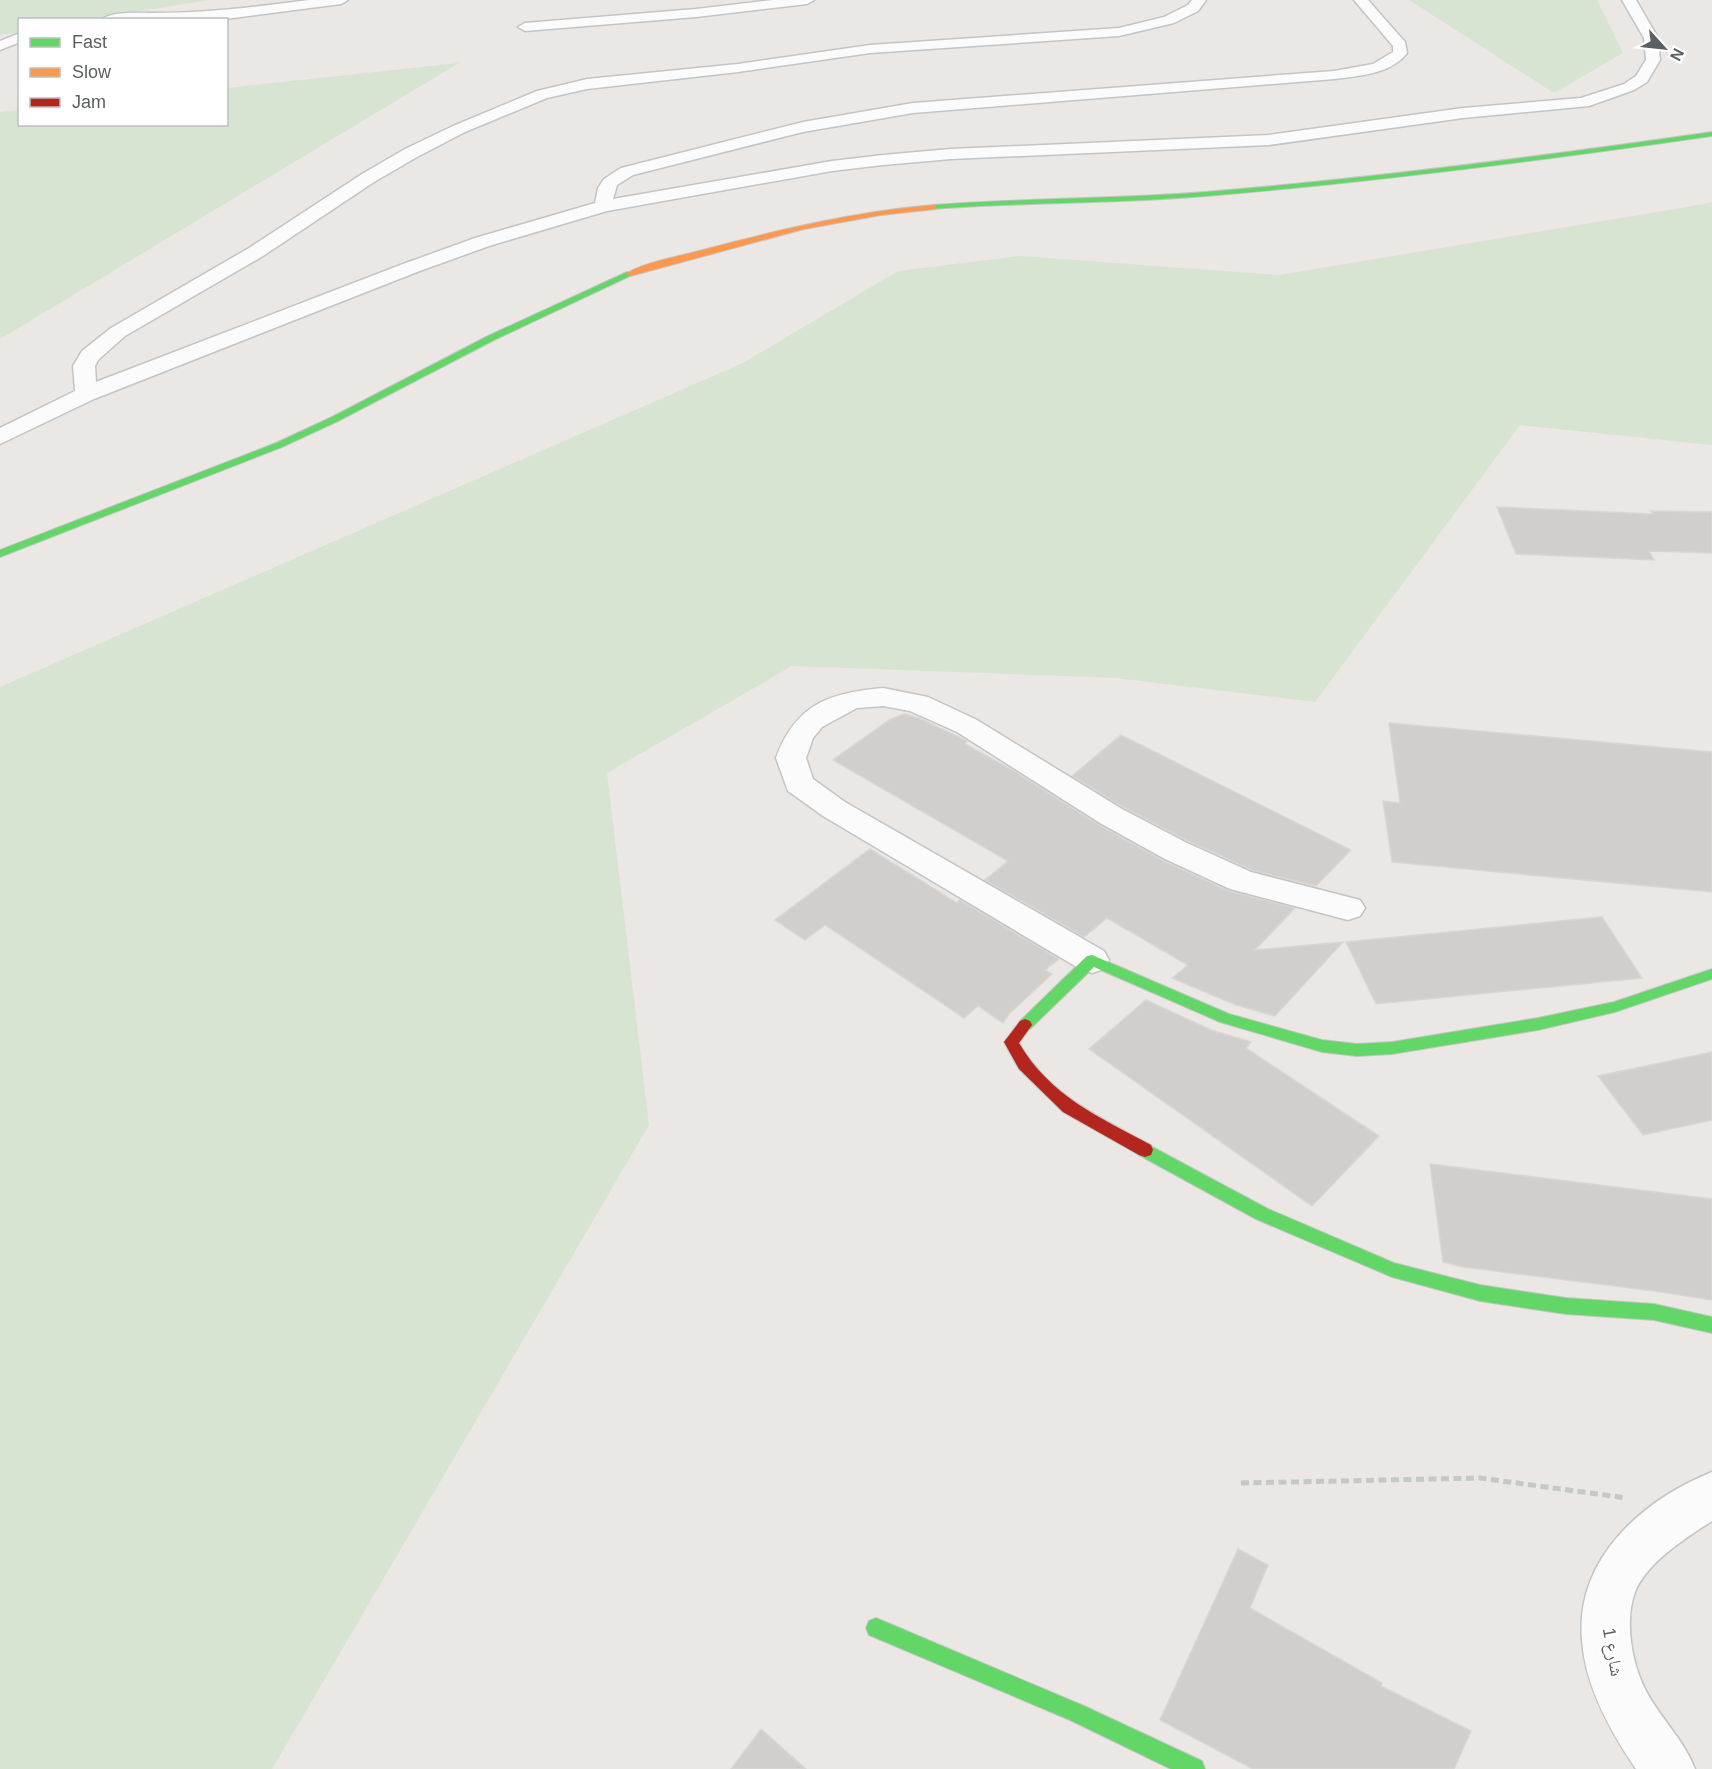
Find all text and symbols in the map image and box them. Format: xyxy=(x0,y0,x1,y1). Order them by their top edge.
legend xyxy=(18,18,228,126)
north arrow xyxy=(1634,18,1694,78)
text: Fast xyxy=(72,32,107,52)
text: N xyxy=(1667,46,1687,64)
text: Slow xyxy=(72,62,112,82)
text: Jam xyxy=(72,92,106,112)
street label: شارع 1 xyxy=(1598,1626,1627,1678)

